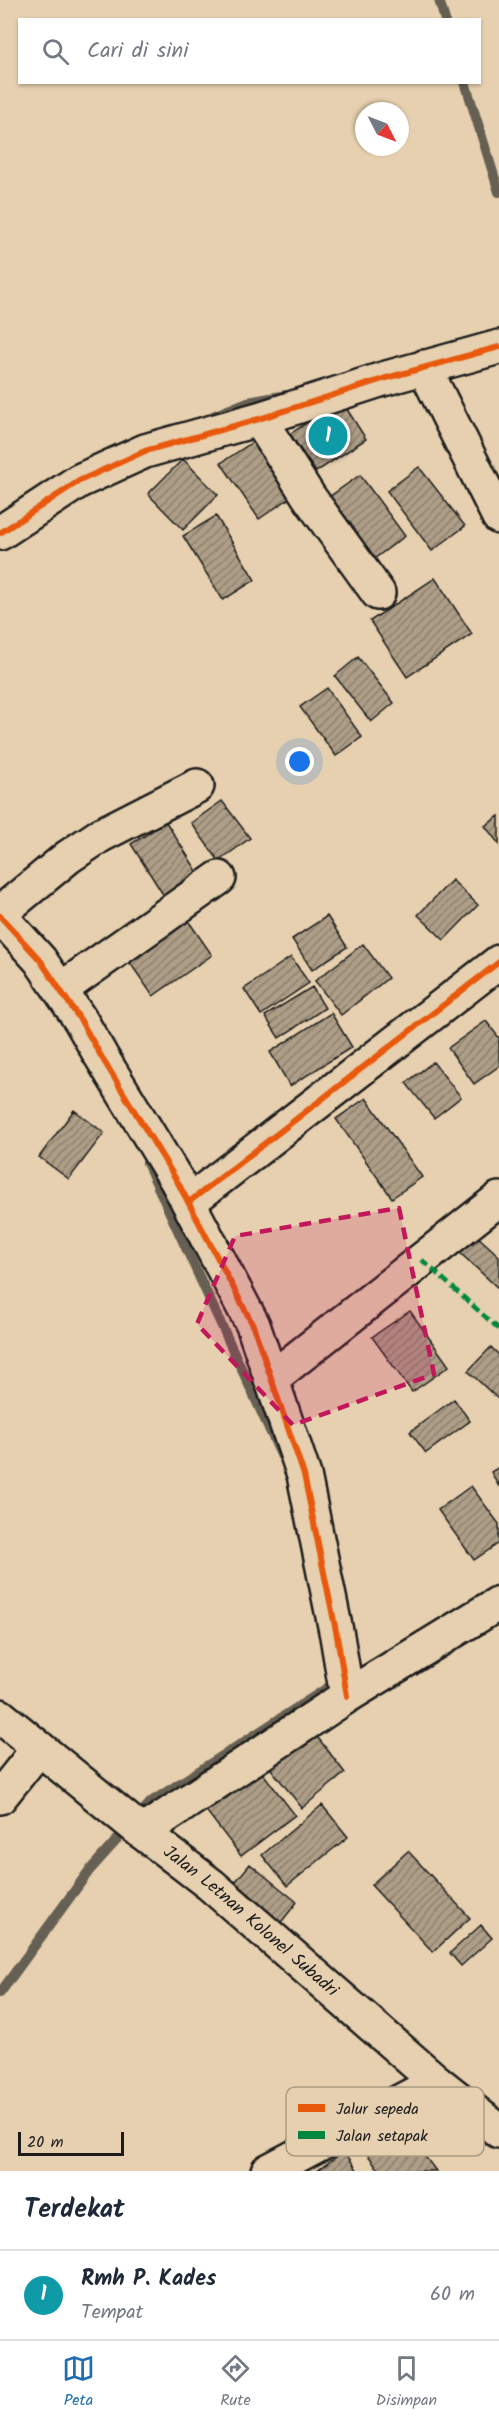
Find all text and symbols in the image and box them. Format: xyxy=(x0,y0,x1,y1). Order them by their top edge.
search box xyxy=(18,18,481,84)
text: Cari di sini xyxy=(87,34,188,69)
icon: search xyxy=(39,35,72,68)
north arrow xyxy=(355,102,409,156)
pin: 1 xyxy=(308,414,348,458)
your location xyxy=(285,747,314,776)
street label: Jalan Letnan Kolonel Subadri xyxy=(156,1838,345,2005)
legend xyxy=(286,2087,484,2156)
text: Jalur sepeda xyxy=(336,2097,419,2122)
text: Jalan setapak xyxy=(336,2124,428,2149)
scale bar xyxy=(18,2129,124,2156)
text: 20 m xyxy=(27,2130,63,2155)
text: Terdekat xyxy=(24,2189,125,2231)
text: Rmh P. Kades xyxy=(81,2262,216,2297)
text: 1 xyxy=(40,2279,47,2311)
text: 60 m xyxy=(430,2279,475,2311)
text: Tempat xyxy=(81,2297,143,2329)
tab: Peta xyxy=(62,2352,95,2413)
tab: Rute xyxy=(219,2352,252,2413)
tab: Disimpan xyxy=(376,2352,437,2413)

